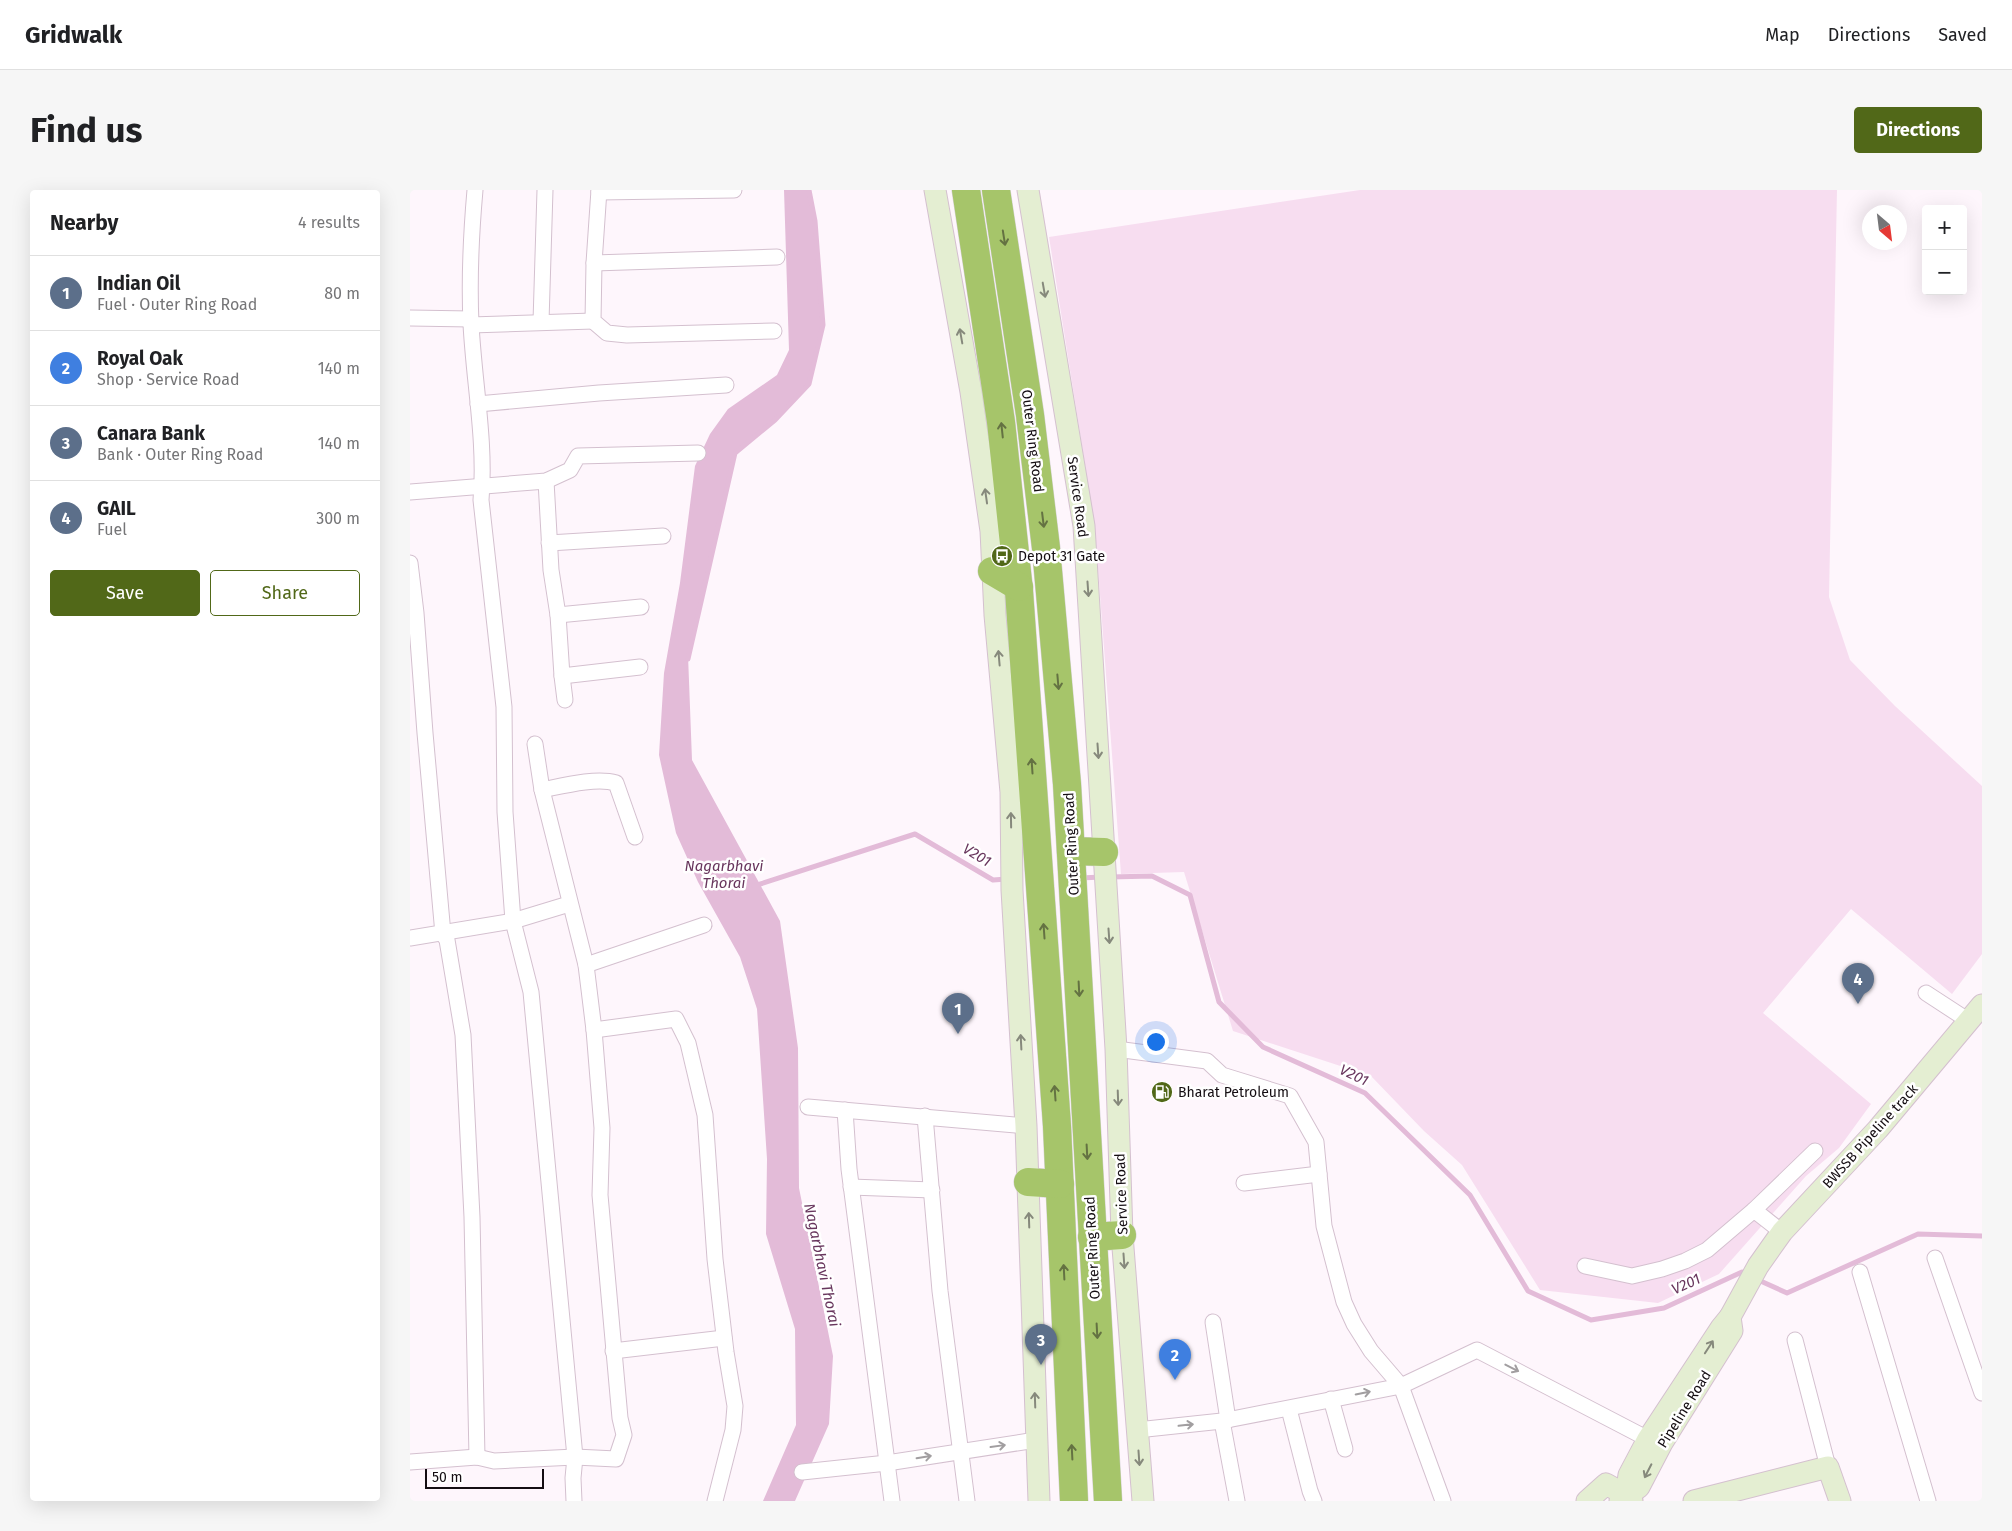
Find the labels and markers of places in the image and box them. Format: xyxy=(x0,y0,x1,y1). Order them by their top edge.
bus stop icon: Depot 31 Gate xyxy=(990,544,1014,568)
place label: Depot 31 Gate xyxy=(1018,548,1105,565)
pin: 4 xyxy=(1842,963,1874,1004)
pin: 1 xyxy=(942,993,974,1034)
fuel station icon: Bharat Petroleum xyxy=(1150,1080,1174,1104)
place label: Bharat Petroleum xyxy=(1178,1084,1289,1101)
pin: 3 xyxy=(1025,1324,1057,1365)
pin: 2 xyxy=(1159,1339,1191,1380)

